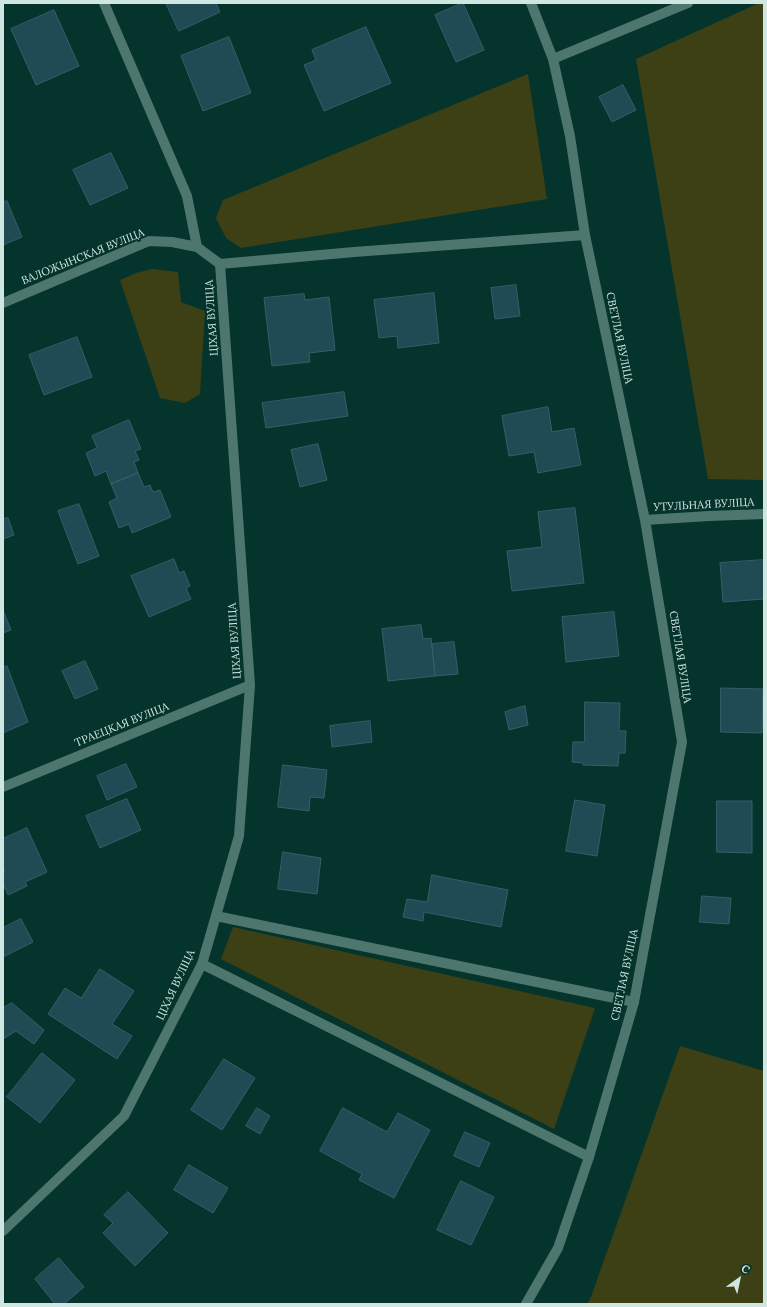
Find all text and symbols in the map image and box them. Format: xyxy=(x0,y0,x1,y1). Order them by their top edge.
street label: ВАЛОЖЫНСКАЯ ВУЛІЦА xyxy=(20,226,146,288)
street label: ЦІХАЯ ВУЛІЦА xyxy=(203,279,221,357)
street label: СВЕТЛАЯ ВУЛІЦА xyxy=(603,291,635,385)
street label: УТУЛЬНАЯ ВУЛІЦА xyxy=(653,496,755,514)
street label: ЦІХАЯ ВУЛІЦА xyxy=(226,602,244,680)
street label: СВЕТЛАЯ ВУЛІЦА xyxy=(666,610,694,704)
street label: ТРАЕЦКАЯ ВУЛІЦА xyxy=(73,700,171,750)
street label: СВЕТЛАЯ ВУЛІЦА xyxy=(609,928,641,1022)
street label: ЦІХАЯ ВУЛІЦА xyxy=(154,948,198,1022)
north arrow xyxy=(719,1259,759,1299)
text: С xyxy=(739,1261,753,1277)

